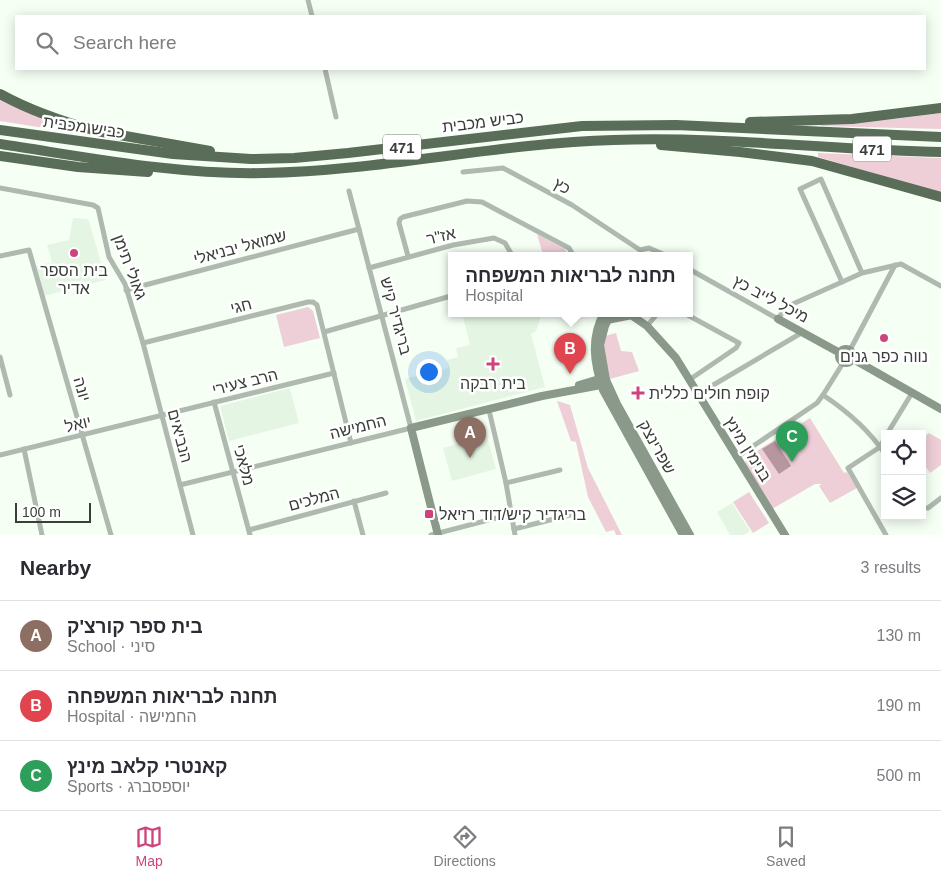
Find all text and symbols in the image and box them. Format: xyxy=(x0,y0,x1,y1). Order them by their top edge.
search box xyxy=(15,15,926,70)
icon: search xyxy=(33,29,61,57)
text: Search here xyxy=(73,32,177,53)
street label: כביש מכבית xyxy=(441,109,525,135)
street label: כביש מכבית xyxy=(42,113,126,141)
road number: 471 xyxy=(383,134,421,160)
road number: 471 xyxy=(853,136,891,162)
street label: כץ xyxy=(551,175,573,197)
street label: אז"ר xyxy=(425,224,457,248)
street label: שמואל יבניאלי xyxy=(192,226,288,268)
street label: גאולי תימן xyxy=(110,232,150,302)
marker: בית הספר אדיר xyxy=(68,247,80,259)
popup xyxy=(448,252,693,317)
place label: בית הספר אדיר xyxy=(40,262,108,297)
text: תחנה לבריאות המשפחה xyxy=(465,265,676,286)
street label: מיכל לייב כץ xyxy=(730,272,812,326)
street label: בריגדיר קיש xyxy=(377,275,415,357)
text: Hospital xyxy=(465,287,523,304)
street label: חגי xyxy=(229,295,253,317)
marker: נווה כפר גנים xyxy=(878,332,890,344)
pin: B xyxy=(554,333,586,374)
place label: נווה כפר גנים xyxy=(840,348,928,365)
marker: בית רבקה xyxy=(486,357,500,371)
your location xyxy=(416,359,442,385)
street label: הרב צעירי xyxy=(210,366,280,398)
street label: יונה xyxy=(70,375,94,403)
place label: בית רבקה xyxy=(460,375,526,392)
place label: קופת חולים כללית xyxy=(649,385,770,402)
marker: קופת חולים כללית xyxy=(631,386,645,400)
street label: הנביאים xyxy=(165,407,195,465)
street label: החמישה xyxy=(328,412,388,442)
street label: יואל xyxy=(63,413,93,435)
street label: בנימין מינץ xyxy=(721,414,775,485)
pin: A xyxy=(454,417,486,458)
street label: שפרינצק xyxy=(635,417,679,477)
pin: C xyxy=(776,421,808,462)
map controls xyxy=(881,430,926,520)
button: locate xyxy=(881,430,926,475)
street label: מלאכי xyxy=(230,443,258,487)
button: layers xyxy=(881,475,926,520)
street label: המלכים xyxy=(287,484,341,514)
scale bar xyxy=(15,500,91,523)
text: 100 m xyxy=(22,504,61,520)
place label: בריגדיר קיש/דוד רזיאל xyxy=(439,506,587,523)
marker: בריגדיר קיש/דוד רזיאל xyxy=(423,508,435,520)
text: Nearby xyxy=(20,556,91,579)
text: 3 results xyxy=(861,559,921,576)
text: בית ספר קורצ'ק xyxy=(67,616,203,637)
text: A xyxy=(30,627,42,644)
text: 130 m xyxy=(877,627,921,644)
text: School · סיני xyxy=(67,638,155,655)
text: תחנה לבריאות המשפחה xyxy=(67,686,277,707)
text: B xyxy=(30,697,42,714)
text: 190 m xyxy=(877,697,921,714)
text: Hospital · החמישה xyxy=(67,708,197,725)
text: קאנטרי קלאב מינץ xyxy=(67,756,227,777)
text: C xyxy=(30,767,42,784)
text: 500 m xyxy=(877,767,921,784)
text: Sports · יוספסברג xyxy=(67,778,190,795)
tab: Map xyxy=(135,823,163,869)
tab: Directions xyxy=(434,823,496,869)
tab: Saved xyxy=(766,823,806,869)

